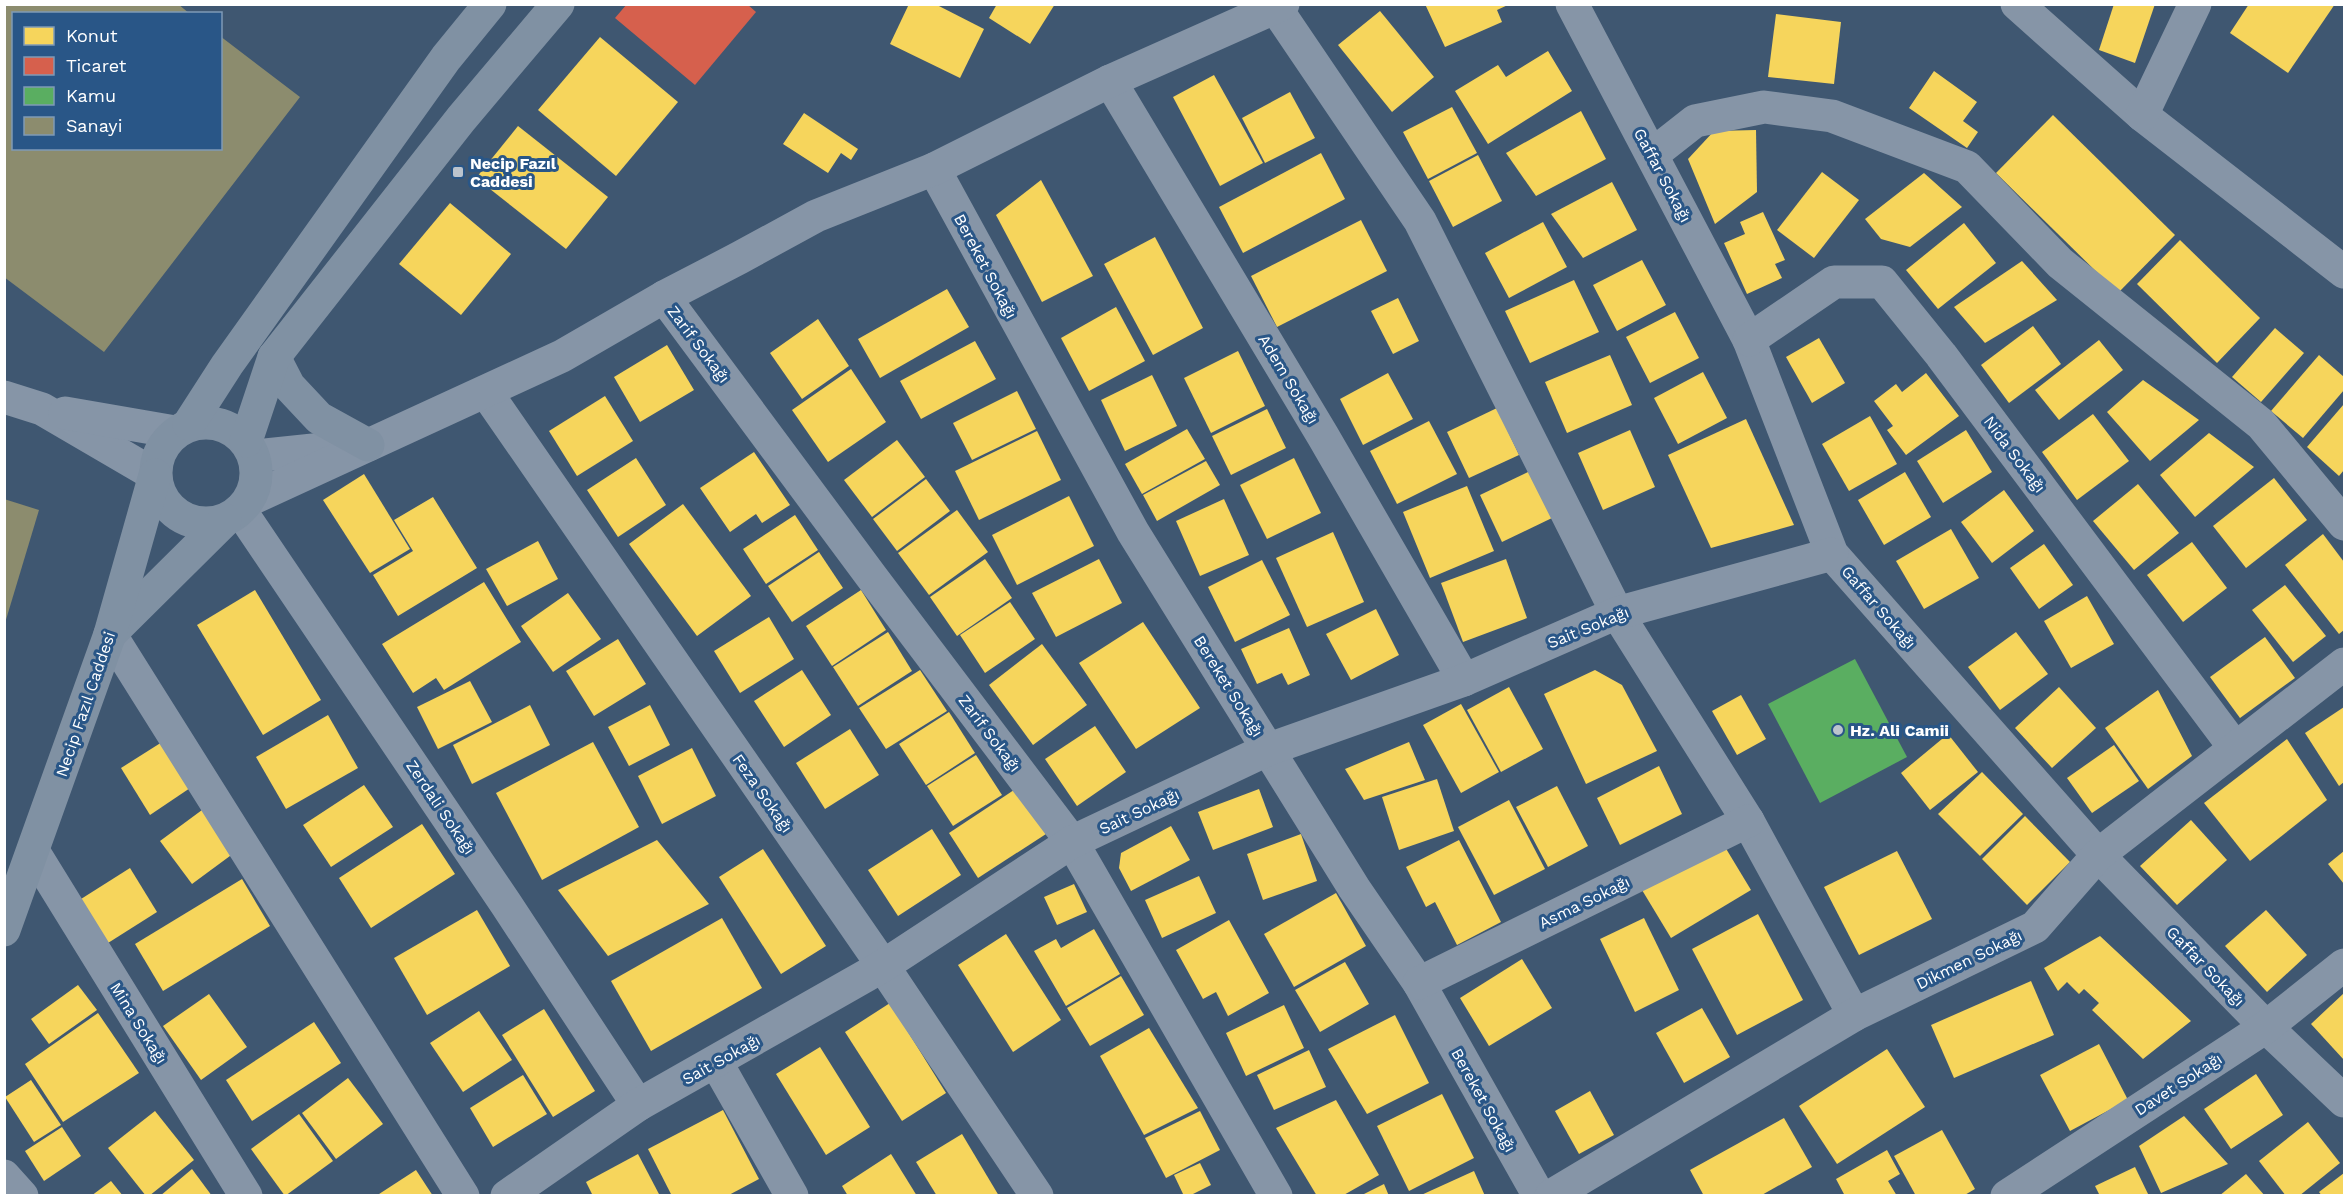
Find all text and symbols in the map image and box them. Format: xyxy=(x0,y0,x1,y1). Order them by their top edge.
legend xyxy=(12,12,222,150)
text: Konut xyxy=(66,25,118,46)
text: Ticaret xyxy=(66,55,127,76)
text: Kamu xyxy=(66,85,116,106)
text: Sanayi xyxy=(66,115,122,136)
street label: Gaffar Sokağı xyxy=(1630,125,1695,226)
place label: Necip Fazıl Caddesi xyxy=(470,154,557,191)
marker: Necip Fazıl Caddesi xyxy=(451,165,465,179)
street label: Bereket Sokağı xyxy=(950,211,1021,322)
street label: Zarif Sokağı xyxy=(663,302,734,387)
street label: Adem Sokağı xyxy=(1254,331,1323,427)
street label: Nida Sokağı xyxy=(1980,412,2050,496)
street label: Gaffar Sokağı xyxy=(1837,562,1920,653)
street label: Sait Sokağı xyxy=(1545,603,1632,652)
street label: Necip Fazıl Caddesi xyxy=(52,629,119,779)
street label: Bereket Sokağı xyxy=(1190,632,1267,740)
street label: Zarif Sokağı xyxy=(954,691,1025,776)
place label: Hz. Ali Camii xyxy=(1850,721,1949,740)
marker: Hz. Ali Camii xyxy=(1831,723,1845,737)
street label: Feza Sokağı xyxy=(729,750,797,836)
street label: Zerdali Sokağı xyxy=(402,757,479,858)
street label: Sait Sokağı xyxy=(1096,785,1182,838)
street label: Asma Sokağı xyxy=(1536,872,1633,933)
street label: Gaffar Sokağı xyxy=(2163,922,2249,1010)
street label: Dikmen Sokağı xyxy=(1913,926,2025,993)
street label: Mina Sokağı xyxy=(106,979,171,1068)
street label: Sait Sokağı xyxy=(679,1030,764,1089)
street label: Bereket Sokağı xyxy=(1447,1045,1520,1155)
street label: Davet Sokağı xyxy=(2131,1049,2226,1120)

